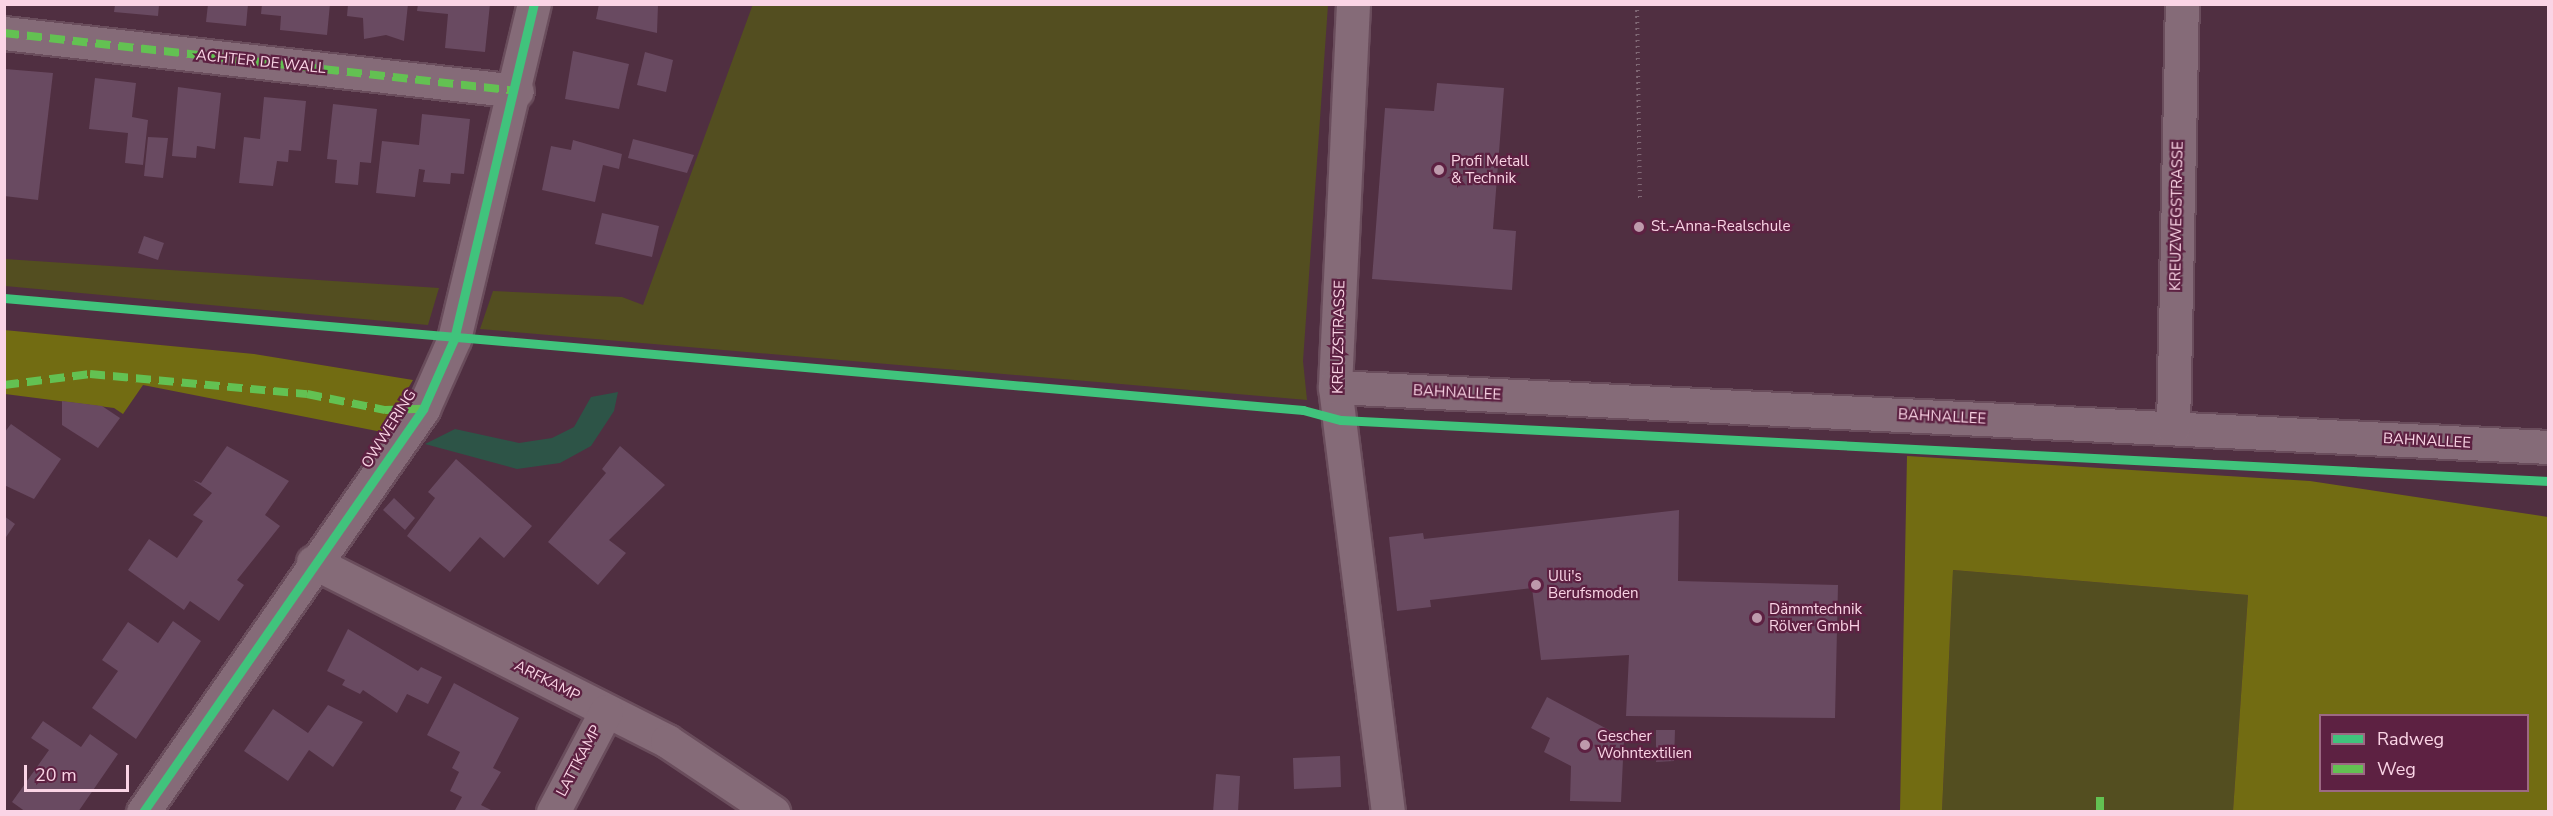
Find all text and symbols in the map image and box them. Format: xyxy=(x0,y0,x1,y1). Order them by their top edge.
street label: ACHTER DE WALL xyxy=(195,46,327,78)
street label: KREUZWEGSTRASSE xyxy=(2167,141,2187,291)
place label: Profi Metall & Technik xyxy=(1451,152,1529,187)
marker: Profi Metall & Technik xyxy=(1432,163,1446,177)
place label: St.-Anna-Realschule xyxy=(1651,218,1790,236)
marker: St.-Anna-Realschule xyxy=(1632,220,1646,234)
street label: KREUZSTRASSE xyxy=(1329,280,1349,394)
street label: BAHNALLEE xyxy=(1412,382,1502,404)
street label: OWWERING xyxy=(358,387,420,471)
street label: BAHNALLEE xyxy=(1897,406,1987,428)
street label: BAHNALLEE xyxy=(2382,430,2472,452)
place label: Ulli's Berufsmoden xyxy=(1548,567,1638,602)
marker: Ulli's Berufsmoden xyxy=(1529,578,1543,592)
place label: Dämmtechnik Rölver GmbH xyxy=(1769,600,1862,635)
marker: Dämmtechnik Rölver GmbH xyxy=(1750,611,1764,625)
street label: ARFKAMP xyxy=(511,657,583,705)
legend xyxy=(2319,714,2529,792)
street label: LATTKAMP xyxy=(553,722,605,800)
place label: Gescher Wohntextilien xyxy=(1597,727,1692,762)
text: Radweg xyxy=(2377,727,2444,751)
marker: Gescher Wohntextilien xyxy=(1578,738,1592,752)
scale bar xyxy=(27,753,132,791)
text: Weg xyxy=(2377,757,2416,781)
text: 20 m xyxy=(35,763,77,787)

